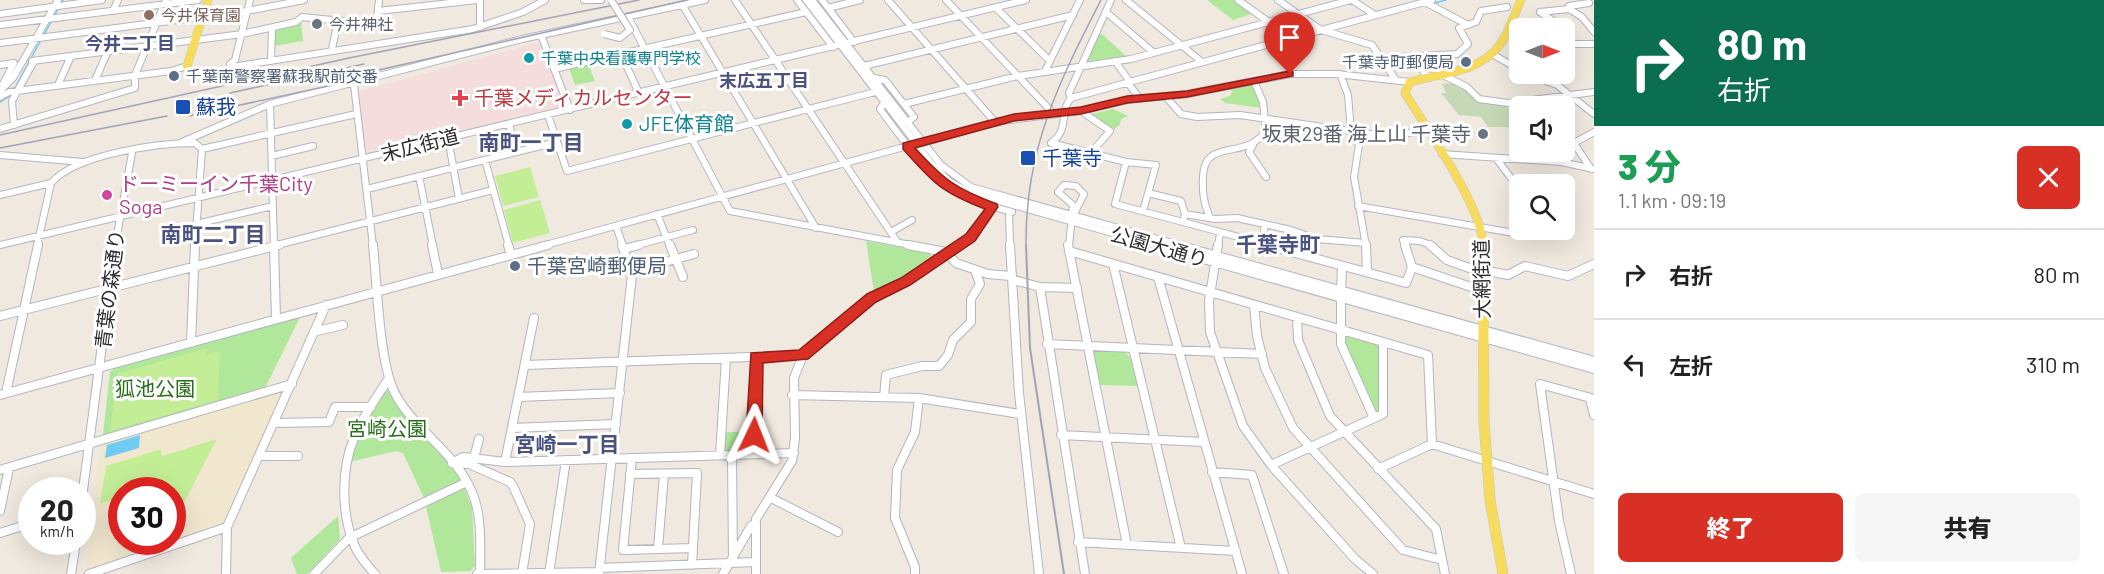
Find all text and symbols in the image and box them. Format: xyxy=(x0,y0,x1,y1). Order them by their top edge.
place label: 今井保育園 xyxy=(161,5,241,24)
marker: 今井保育園 xyxy=(142,8,156,22)
pin xyxy=(1264,12,1315,74)
place label: 今井神社 xyxy=(329,14,393,33)
marker: 今井神社 xyxy=(310,17,324,31)
north arrow xyxy=(1509,18,1575,84)
map controls xyxy=(1509,18,1575,240)
text: 80 m xyxy=(1717,18,1807,68)
icon: arrive xyxy=(1273,21,1306,54)
icon: right xyxy=(1618,24,1696,102)
district label: 今井二丁目 xyxy=(85,32,175,54)
place label: 千葉中央看護専門学校 xyxy=(541,48,701,67)
marker: 千葉中央看護専門学校 xyxy=(522,51,536,65)
place label: 千葉寺町郵便局 xyxy=(1342,52,1454,71)
marker: 千葉寺町郵便局 xyxy=(1459,55,1473,69)
place label: 千葉南警察署蘇我駅前交番 xyxy=(186,66,378,85)
marker: 千葉南警察署蘇我駅前交番 xyxy=(167,69,181,83)
district label: 末広五丁目 xyxy=(719,69,809,91)
text: 右折 xyxy=(1717,73,1771,105)
place label: 千葉メディカルセンター xyxy=(474,85,693,109)
marker: 千葉メディカルセンター xyxy=(451,89,469,107)
place label: 蘇我 xyxy=(196,94,236,118)
button: sound xyxy=(1509,96,1575,162)
marker: 蘇我 xyxy=(174,98,192,116)
place label: JFE体育館 xyxy=(639,111,734,135)
marker: JFE体育館 xyxy=(620,117,634,131)
place label: 坂東29番 海上山 千葉寺 xyxy=(1262,121,1471,145)
street label: 末広街道 xyxy=(378,123,461,165)
marker: 坂東29番 海上山 千葉寺 xyxy=(1476,127,1490,141)
district label: 南町一丁目 xyxy=(479,129,584,154)
text: 3 分 xyxy=(1618,144,1681,187)
place label: 千葉寺 xyxy=(1042,145,1102,169)
button: close xyxy=(2017,146,2080,209)
marker: 千葉寺 xyxy=(1019,149,1037,167)
place label: ドーミーイン千葉City Soga xyxy=(119,171,313,218)
button: search xyxy=(1509,174,1575,240)
marker: ドーミーイン千葉City Soga xyxy=(100,188,114,202)
text: 1.1 km · 09:19 xyxy=(1618,188,1726,212)
district label: 南町二丁目 xyxy=(161,221,266,246)
street label: 公園大通り xyxy=(1108,221,1211,271)
street label: 青葉の森通り xyxy=(90,228,128,350)
district label: 千葉寺町 xyxy=(1236,231,1320,256)
street label: 大網街道 xyxy=(1468,239,1494,319)
place label: 千葉宮崎郵便局 xyxy=(527,253,667,277)
icon: right xyxy=(1618,258,1651,291)
marker: 千葉宮崎郵便局 xyxy=(508,259,522,273)
text: 80 m xyxy=(2034,261,2080,287)
text: 右折 xyxy=(1669,262,1713,288)
icon: left xyxy=(1618,348,1651,381)
text: 310 m xyxy=(2026,351,2080,377)
text: 左折 xyxy=(1669,352,1713,378)
park label: 狐池公園 xyxy=(115,376,195,400)
position arrow xyxy=(722,403,786,467)
park label: 宮崎公園 xyxy=(347,416,427,440)
district label: 宮崎一丁目 xyxy=(515,431,620,456)
speed limit sign: 30 xyxy=(108,477,186,555)
text: 20 xyxy=(40,491,74,527)
button: 終了 xyxy=(1618,493,1843,562)
button: 共有 xyxy=(1855,493,2080,562)
text: km/h xyxy=(40,522,74,540)

